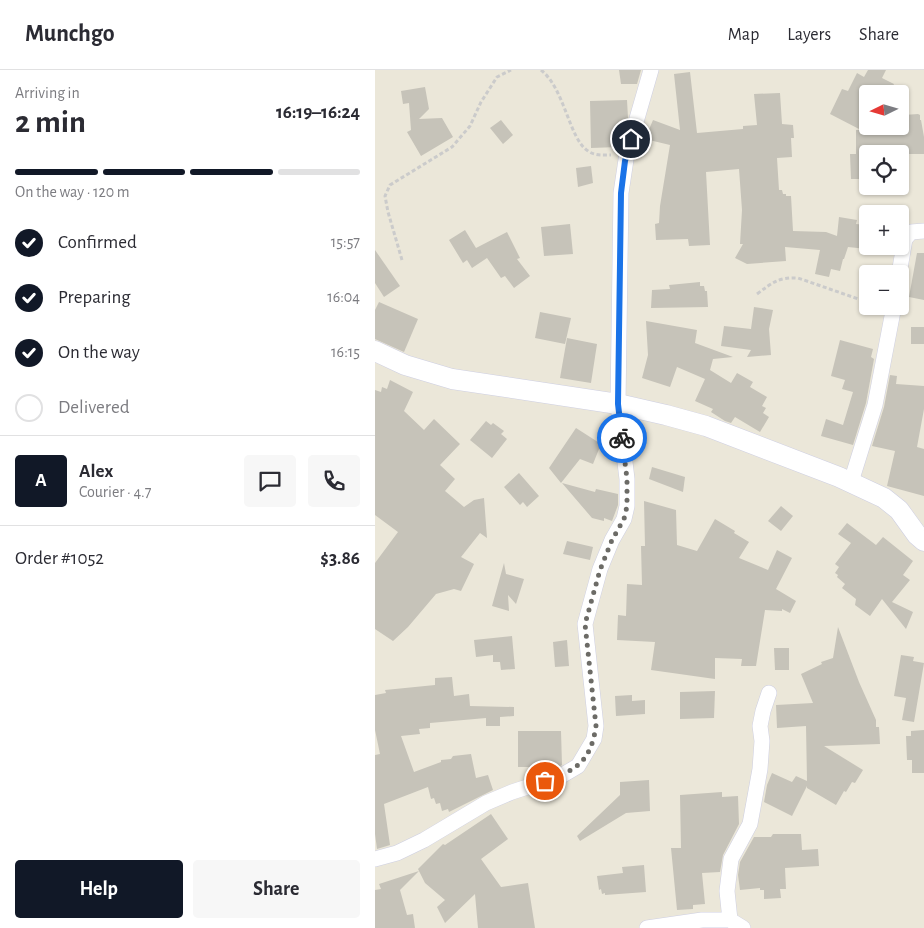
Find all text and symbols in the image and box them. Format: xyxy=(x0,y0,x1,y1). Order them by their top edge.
text: Munchgo xyxy=(25,22,115,46)
text: Map xyxy=(728,26,759,44)
text: Layers xyxy=(787,26,831,44)
text: Share xyxy=(859,26,899,44)
text: Arriving in xyxy=(15,85,80,101)
north arrow xyxy=(859,85,909,135)
map controls xyxy=(859,85,909,315)
text: 16:19–16:24 xyxy=(276,103,360,122)
text: 2 min xyxy=(15,106,86,138)
pin xyxy=(610,118,652,160)
icon: home xyxy=(617,125,645,153)
button: locate xyxy=(859,145,909,195)
text: On the way · 120 m xyxy=(15,184,130,200)
button: + xyxy=(859,205,909,255)
icon: check xyxy=(15,229,43,257)
text: Confirmed xyxy=(58,233,137,252)
text: 15:57 xyxy=(331,234,360,250)
button: − xyxy=(859,265,909,315)
icon: check xyxy=(15,284,43,312)
text: Preparing xyxy=(58,288,131,307)
text: 16:04 xyxy=(327,289,360,305)
icon: check xyxy=(15,339,43,367)
text: On the way xyxy=(58,343,140,362)
text: 16:15 xyxy=(331,344,360,360)
text: Delivered xyxy=(58,398,130,417)
courier xyxy=(597,413,647,463)
icon: bike xyxy=(608,424,636,452)
button: chat xyxy=(244,455,296,507)
button: phone xyxy=(308,455,360,507)
text: Alex xyxy=(79,462,113,481)
text: A xyxy=(35,471,47,490)
text: Courier · 4.7 xyxy=(79,484,151,500)
text: Order #1052 xyxy=(15,549,104,568)
text: $3.86 xyxy=(320,549,360,568)
pin xyxy=(524,760,566,802)
icon: bag xyxy=(531,767,559,795)
button: Help xyxy=(15,860,183,918)
button: Share xyxy=(193,860,360,918)

